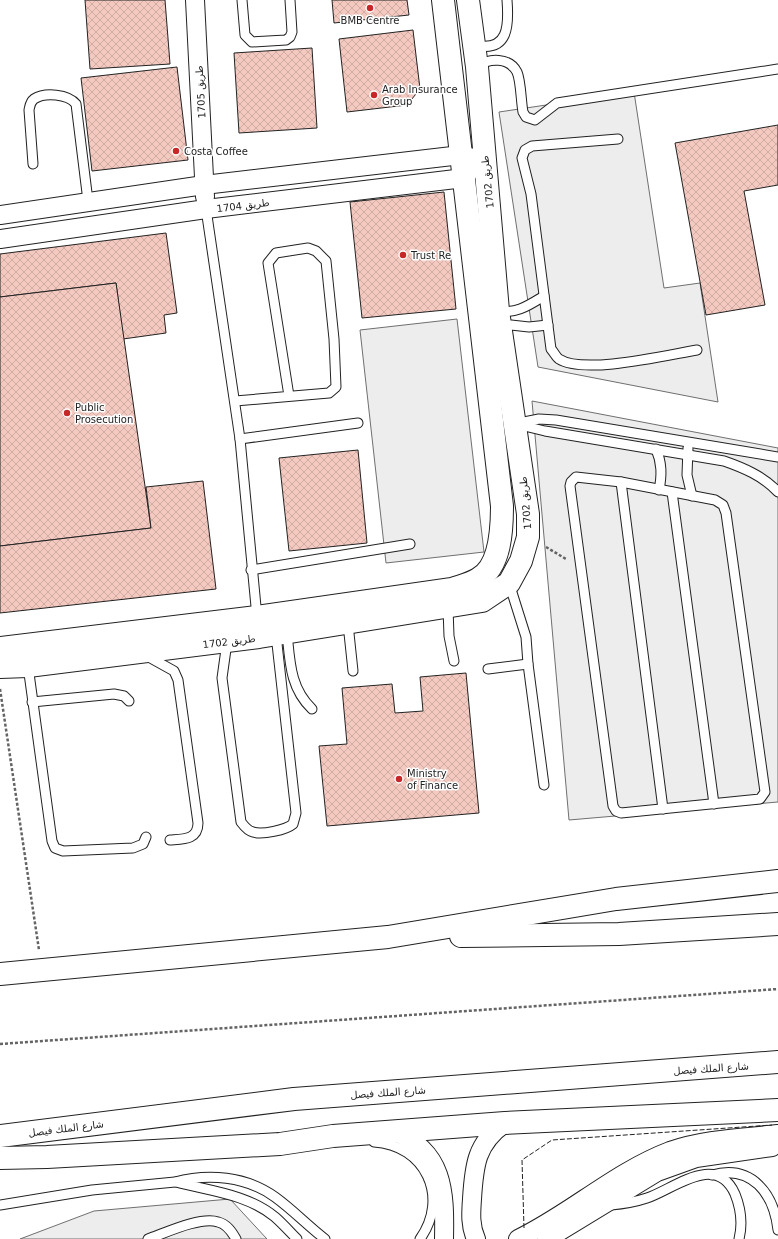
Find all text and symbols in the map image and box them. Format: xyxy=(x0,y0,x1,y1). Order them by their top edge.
marker: BMB Centre xyxy=(365,3,375,13)
place label: BMB Centre xyxy=(341,15,399,26)
street label: طريق 1705 xyxy=(194,65,207,119)
place label: Arab Insurance Group xyxy=(382,84,458,107)
marker: Arab Insurance Group xyxy=(369,90,379,100)
marker: Costa Coffee xyxy=(171,146,181,156)
place label: Costa Coffee xyxy=(184,146,248,157)
street label: طريق 1702 xyxy=(479,155,496,209)
street label: طريق 1704 xyxy=(216,197,270,214)
marker: Trust Re xyxy=(398,250,408,260)
place label: Trust Re xyxy=(410,250,451,261)
place label: Public Prosecution xyxy=(75,402,133,425)
marker: Public Prosecution xyxy=(62,408,72,418)
street label: طريق 1702 xyxy=(518,476,533,530)
street label: طريق 1702 xyxy=(202,633,256,650)
place label: Ministry of Finance xyxy=(407,768,458,791)
marker: Ministry of Finance xyxy=(394,774,404,784)
street label: شارع الملك فيصل xyxy=(673,1060,749,1078)
street label: شارع الملك فيصل xyxy=(350,1084,426,1102)
street label: شارع الملك فيصل xyxy=(28,1118,105,1140)

